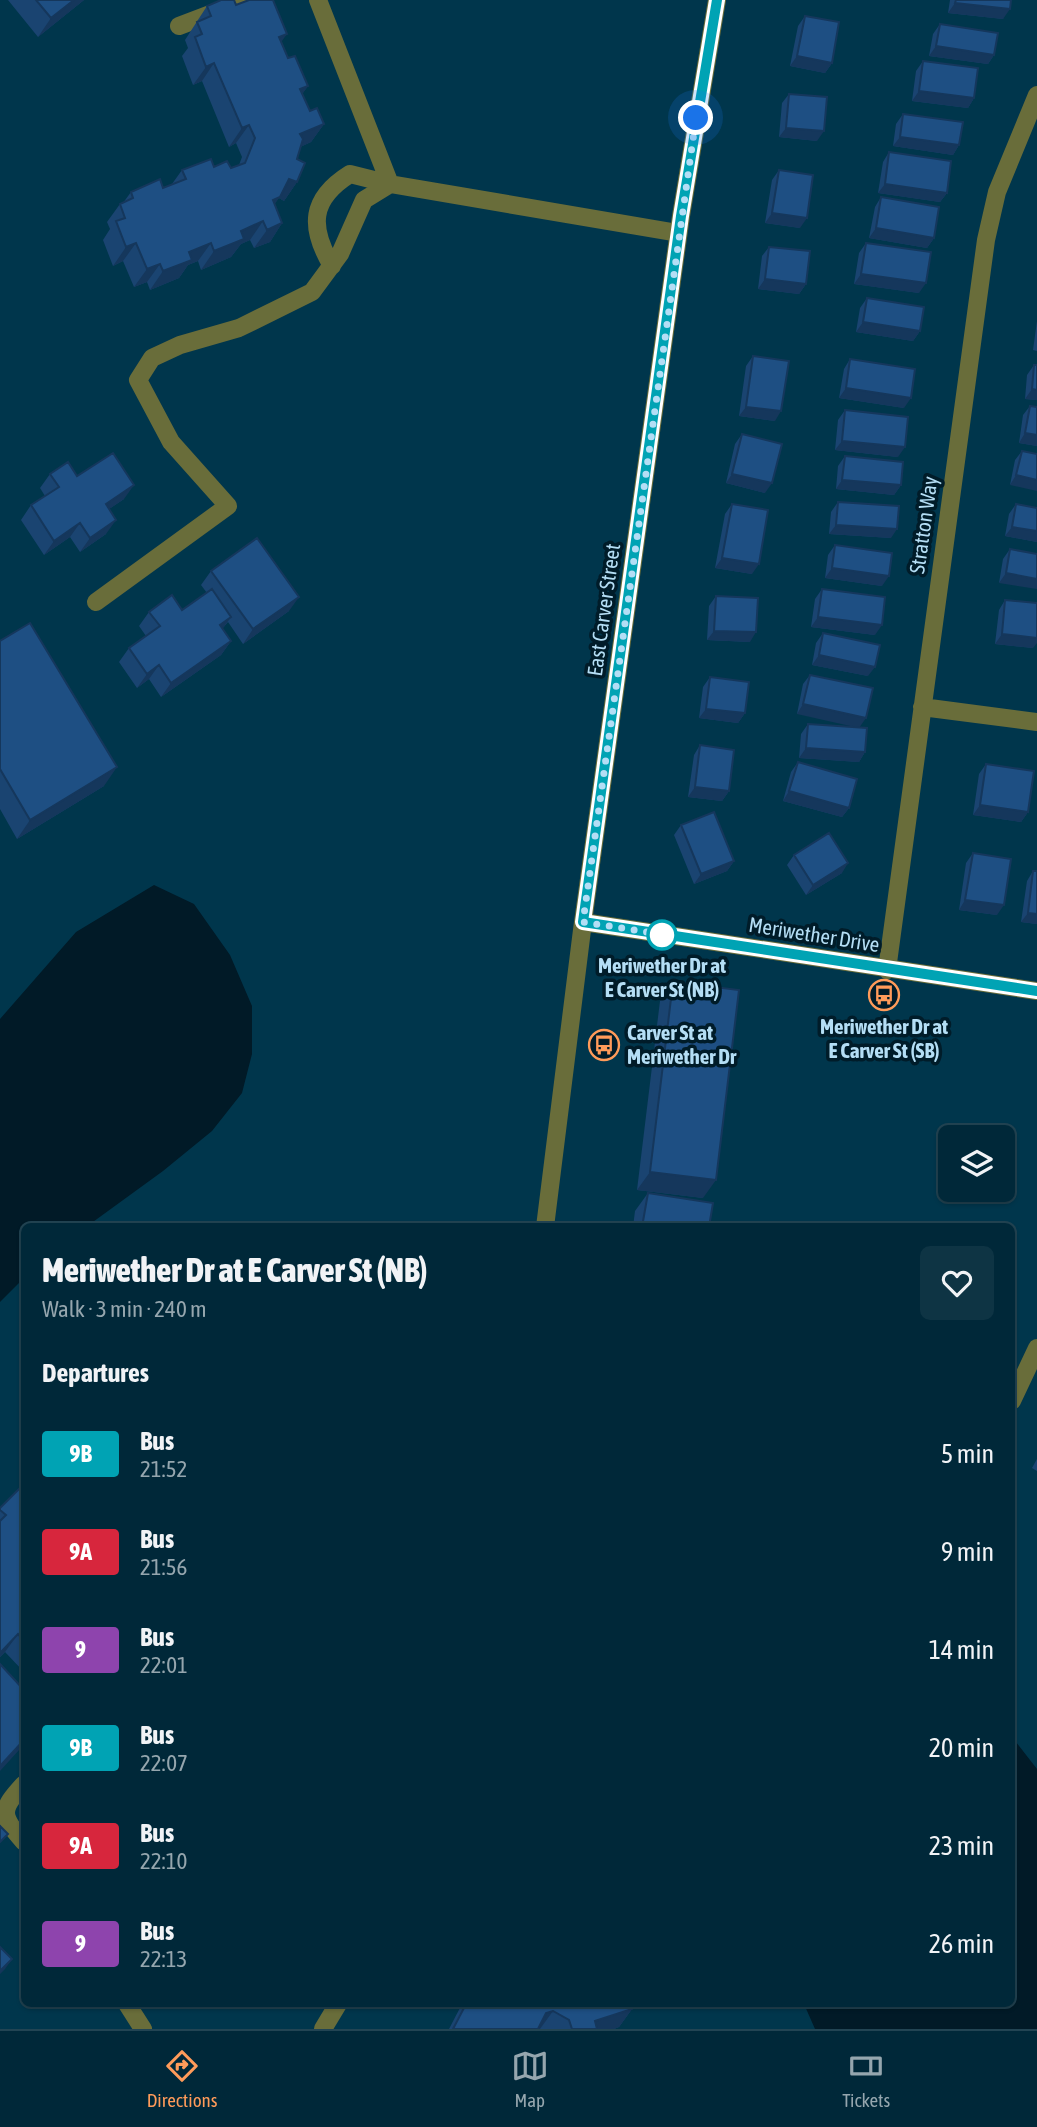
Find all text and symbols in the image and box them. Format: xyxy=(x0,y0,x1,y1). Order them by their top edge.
your location xyxy=(678,100,713,135)
street label: Stratton Way xyxy=(904,474,942,575)
street label: East Carver Street xyxy=(582,542,624,678)
street label: Meriwether Drive xyxy=(747,912,881,956)
marker: Meriwether Dr at E Carver St (NB) xyxy=(647,920,677,950)
place label: Meriwether Dr at E Carver St (NB) xyxy=(598,953,726,1001)
bus stop icon: Meriwether Dr at E Carver St (SB) xyxy=(867,978,901,1012)
place label: Meriwether Dr at E Carver St (SB) xyxy=(820,1014,948,1062)
place label: Carver St at Meriwether Dr xyxy=(627,1020,737,1068)
bus stop icon: Carver St at Meriwether Dr xyxy=(587,1028,621,1062)
map controls xyxy=(938,1125,1015,1202)
button: layers xyxy=(938,1125,1015,1202)
button: heart xyxy=(920,1246,994,1320)
text: Meriwether Dr at E Carver St (NB) xyxy=(42,1251,427,1289)
text: Walk · 3 min · 240 m xyxy=(42,1296,206,1322)
text: Departures xyxy=(42,1358,149,1388)
text: Bus xyxy=(140,1426,174,1456)
text: 5 min xyxy=(941,1439,994,1469)
text: 9B xyxy=(69,1440,92,1467)
text: 21:52 xyxy=(140,1456,187,1482)
text: Bus xyxy=(140,1524,174,1554)
text: 9 min xyxy=(941,1537,994,1567)
text: 9A xyxy=(69,1538,92,1565)
text: 21:56 xyxy=(140,1554,187,1580)
text: Bus xyxy=(140,1622,174,1652)
text: 14 min xyxy=(929,1635,994,1665)
text: 9 xyxy=(75,1636,86,1663)
text: 22:01 xyxy=(140,1652,188,1678)
text: Bus xyxy=(140,1720,174,1750)
text: 20 min xyxy=(929,1733,994,1763)
text: 9B xyxy=(69,1734,92,1761)
text: 22:07 xyxy=(140,1750,188,1776)
text: Bus xyxy=(140,1818,174,1848)
text: 23 min xyxy=(929,1831,994,1861)
text: 9A xyxy=(69,1832,92,1859)
text: 22:10 xyxy=(140,1848,187,1874)
text: Bus xyxy=(140,1916,174,1946)
text: 26 min xyxy=(929,1929,994,1959)
text: 9 xyxy=(75,1930,86,1957)
text: 22:13 xyxy=(140,1946,187,1972)
tab: Directions xyxy=(147,2047,218,2111)
tab: Map xyxy=(511,2047,549,2111)
tab: Tickets xyxy=(842,2047,890,2111)

